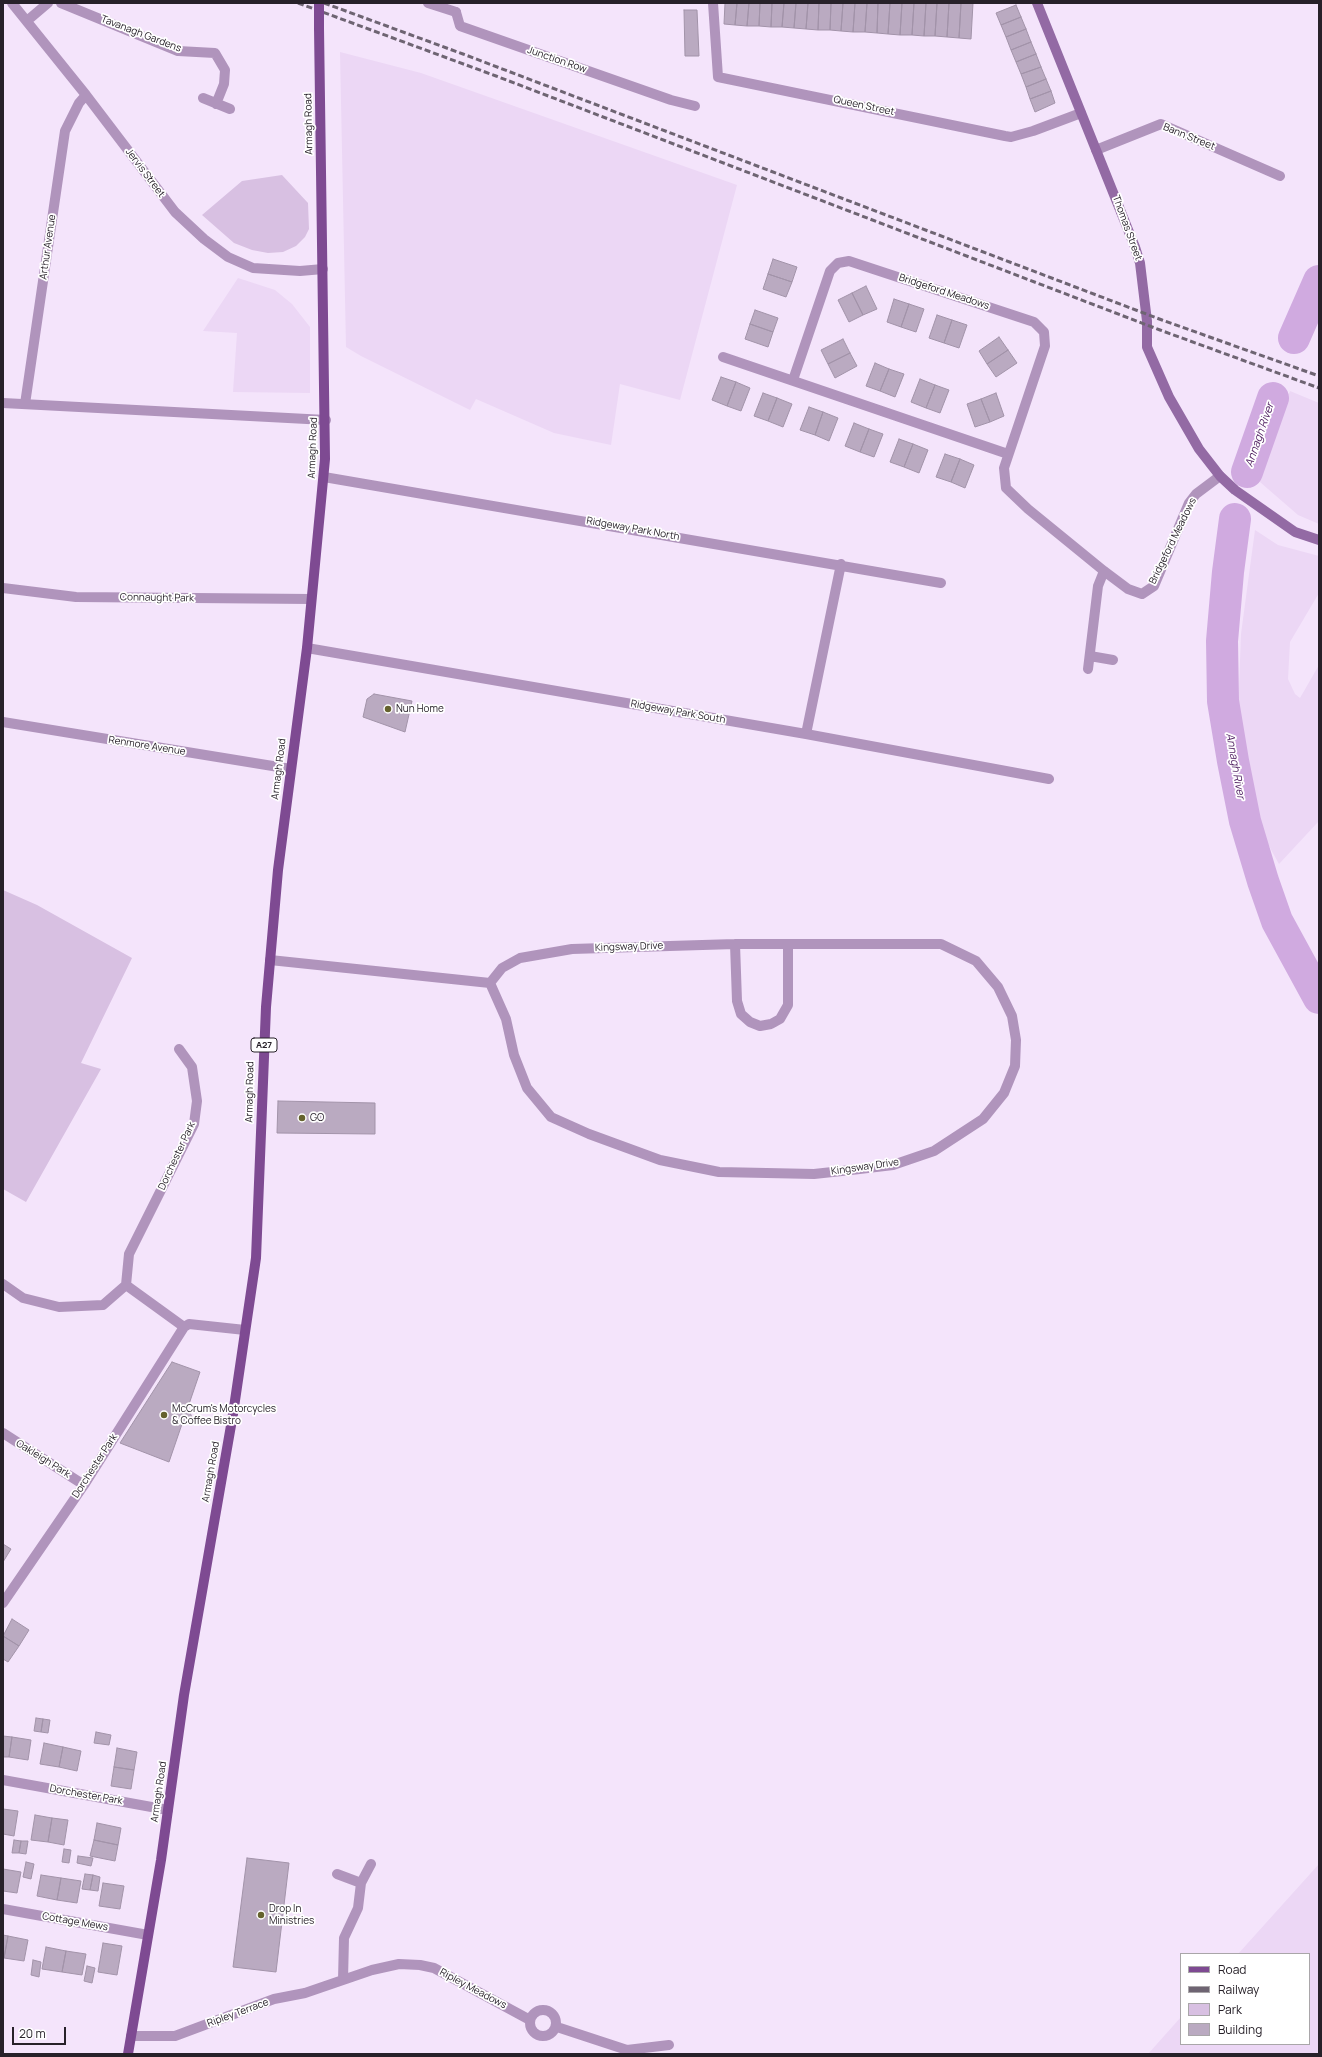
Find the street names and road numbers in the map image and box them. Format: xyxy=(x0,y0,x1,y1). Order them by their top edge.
street label: Tavanagh Gardens xyxy=(99,13,183,55)
street label: Junction Row xyxy=(526,44,588,76)
street label: Armagh Road xyxy=(302,93,316,155)
street label: Queen Street xyxy=(832,94,896,118)
street label: Bann Street xyxy=(1161,121,1217,153)
street label: Jervis Street xyxy=(123,146,167,200)
street label: Thomas Street xyxy=(1110,194,1144,262)
street label: Arthur Avenue xyxy=(37,214,59,280)
street label: Bridgeford Meadows xyxy=(897,272,991,312)
street label: Armagh Road xyxy=(306,417,320,479)
street label: Bridgeford Meadows xyxy=(1147,496,1199,586)
street label: Ridgeway Park North xyxy=(586,515,680,543)
street label: Connaught Park xyxy=(120,591,194,605)
street label: Ridgeway Park South xyxy=(630,698,726,726)
street label: Renmore Avenue xyxy=(108,734,186,758)
street label: Armagh Road xyxy=(269,738,289,800)
street label: Kingsway Drive xyxy=(595,940,663,954)
road number: A27 xyxy=(251,1038,277,1052)
street label: Armagh Road xyxy=(243,1061,257,1123)
street label: Dorchester Park xyxy=(156,1120,198,1192)
street label: Kingsway Drive xyxy=(830,1156,900,1178)
street label: Dorchester Park xyxy=(70,1432,120,1500)
street label: Oakleigh Park xyxy=(14,1437,72,1481)
street label: Armagh Road xyxy=(200,1441,222,1503)
street label: Armagh Road xyxy=(149,1761,169,1823)
street label: Dorchester Park xyxy=(49,1783,123,1807)
street label: Cottage Mews xyxy=(41,1910,109,1934)
street label: Ripley Meadows xyxy=(438,1966,508,2012)
street label: Ripley Terrace xyxy=(206,1996,270,2030)

